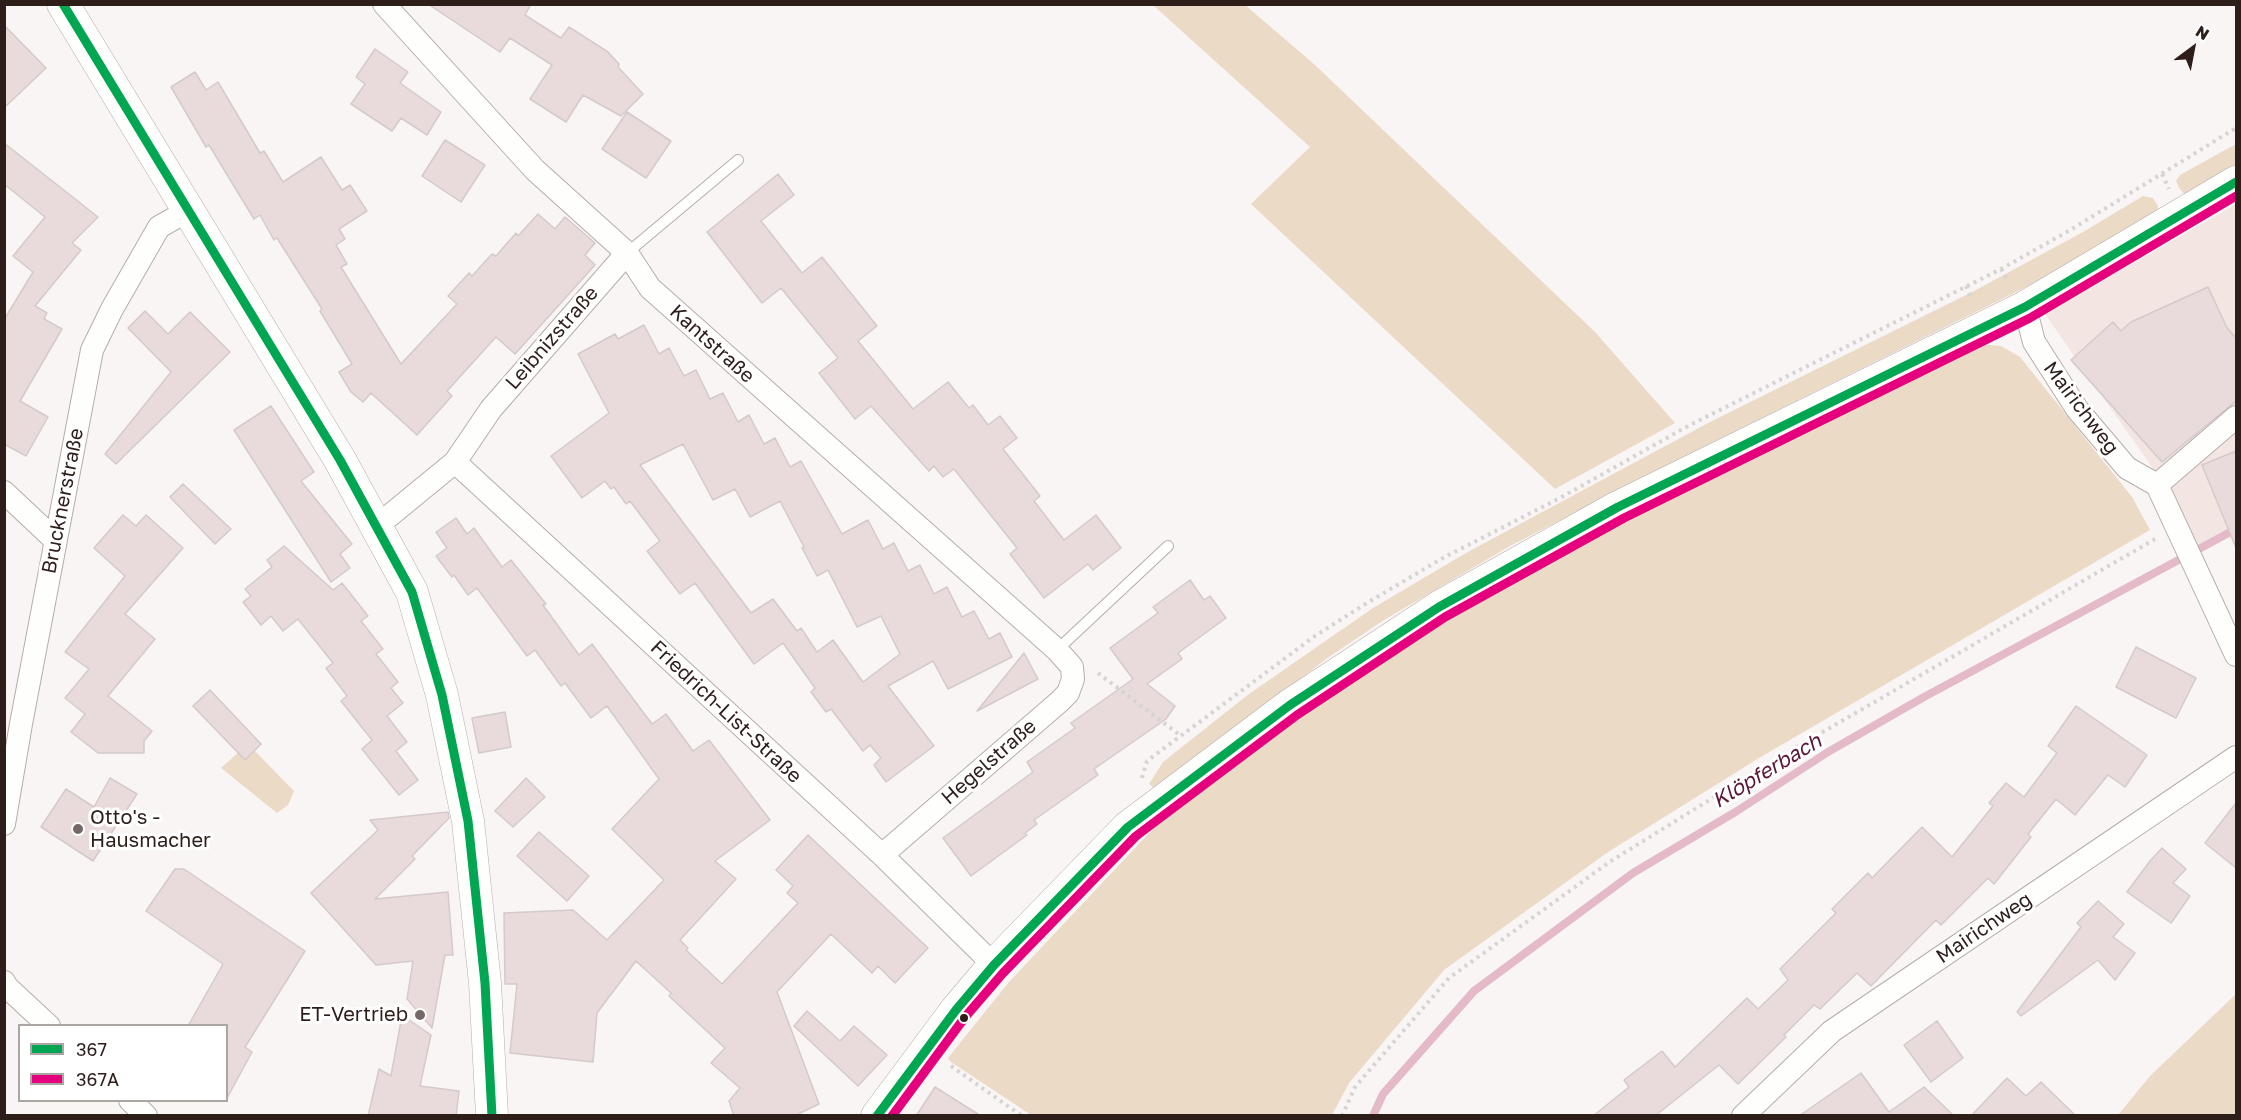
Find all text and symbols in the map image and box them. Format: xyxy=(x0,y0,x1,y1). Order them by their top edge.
north arrow xyxy=(2163,18,2223,78)
text: N xyxy=(2192,21,2213,44)
street label: Leibnizstraße xyxy=(501,281,603,395)
street label: Kantstraße xyxy=(665,300,759,388)
street label: Mairichweg xyxy=(2038,357,2124,459)
street label: Brucknerstraße xyxy=(37,426,89,576)
street label: Friedrich-List-Straße xyxy=(645,636,807,788)
street label: Hegelstraße xyxy=(937,714,1041,810)
water label: Klöpferbach xyxy=(1708,729,1826,813)
place label: Otto's - Hausmacher xyxy=(90,806,211,853)
marker: Otto's - Hausmacher xyxy=(71,822,85,836)
street label: Mairichweg xyxy=(1932,887,2036,969)
place label: ET-Vertrieb xyxy=(299,1003,408,1027)
marker: ET-Vertrieb xyxy=(413,1008,427,1022)
unlabelled marker xyxy=(958,1012,970,1024)
legend xyxy=(18,1024,228,1102)
text: 367 xyxy=(76,1038,107,1060)
text: 367A xyxy=(76,1068,119,1090)

